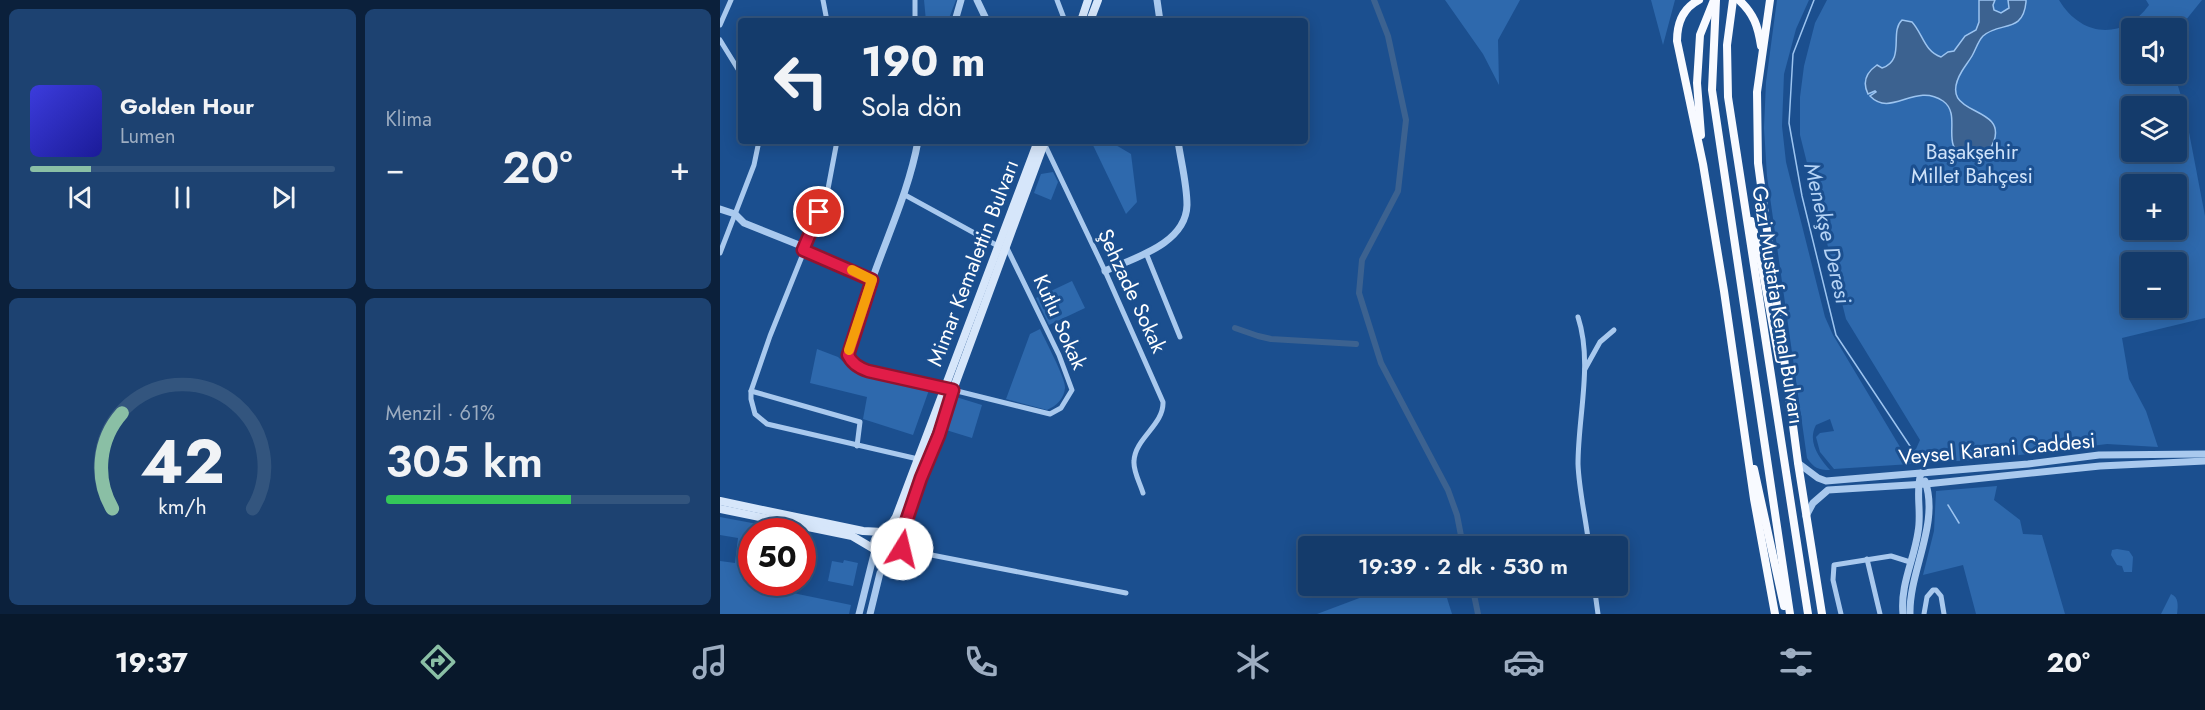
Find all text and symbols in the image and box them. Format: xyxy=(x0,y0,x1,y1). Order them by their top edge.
map controls xyxy=(2121,18,2187,318)
button: sound xyxy=(2121,18,2187,84)
text: 190 m xyxy=(861,31,985,92)
icon: left xyxy=(762,42,840,120)
text: Sola dön xyxy=(861,87,962,126)
text: Golden Hour xyxy=(120,90,254,122)
button: layers xyxy=(2121,96,2187,162)
text: Klima xyxy=(386,105,432,134)
text: Lumen xyxy=(120,122,176,151)
text: 20° xyxy=(502,135,573,200)
park label: Başakşehir Millet Bahçesi xyxy=(1911,137,2033,191)
text: − xyxy=(386,145,405,192)
text: + xyxy=(670,145,690,192)
street label: Mimar Kemalettin Bulvarı xyxy=(920,155,1026,371)
water label: Menekşe Deresi xyxy=(1796,159,1860,307)
button: + xyxy=(2121,174,2187,240)
icon: previous xyxy=(64,181,97,214)
icon: pause xyxy=(166,181,199,214)
icon: next xyxy=(267,181,300,214)
street label: Gazi Mustafa Kemal Bulvarı xyxy=(1744,184,1812,426)
pin xyxy=(793,186,844,237)
icon: arrive xyxy=(802,195,835,228)
street label: Şehzade Sokak xyxy=(1090,224,1174,359)
button: − xyxy=(2121,252,2187,318)
street label: Kutlu Sokak xyxy=(1026,270,1095,375)
text: Menzil · 61% xyxy=(386,399,495,428)
text: 42 xyxy=(140,416,224,506)
street label: Veysel Karani Caddesi xyxy=(1897,425,2097,473)
text: 305 km xyxy=(386,429,543,494)
text: km/h xyxy=(158,491,206,522)
position arrow xyxy=(870,517,934,581)
speed limit sign: 50 xyxy=(738,518,816,596)
text: 19:39 · 2 dk · 530 m xyxy=(1358,550,1568,582)
icon: directions xyxy=(417,641,459,683)
icon: music xyxy=(689,641,731,683)
icon: phone xyxy=(960,641,1002,683)
icon: climate xyxy=(1232,641,1274,683)
icon: car xyxy=(1503,641,1545,683)
icon: filters xyxy=(1775,641,1817,683)
text: 19:37 xyxy=(115,643,188,682)
text: 20° xyxy=(2047,643,2090,682)

